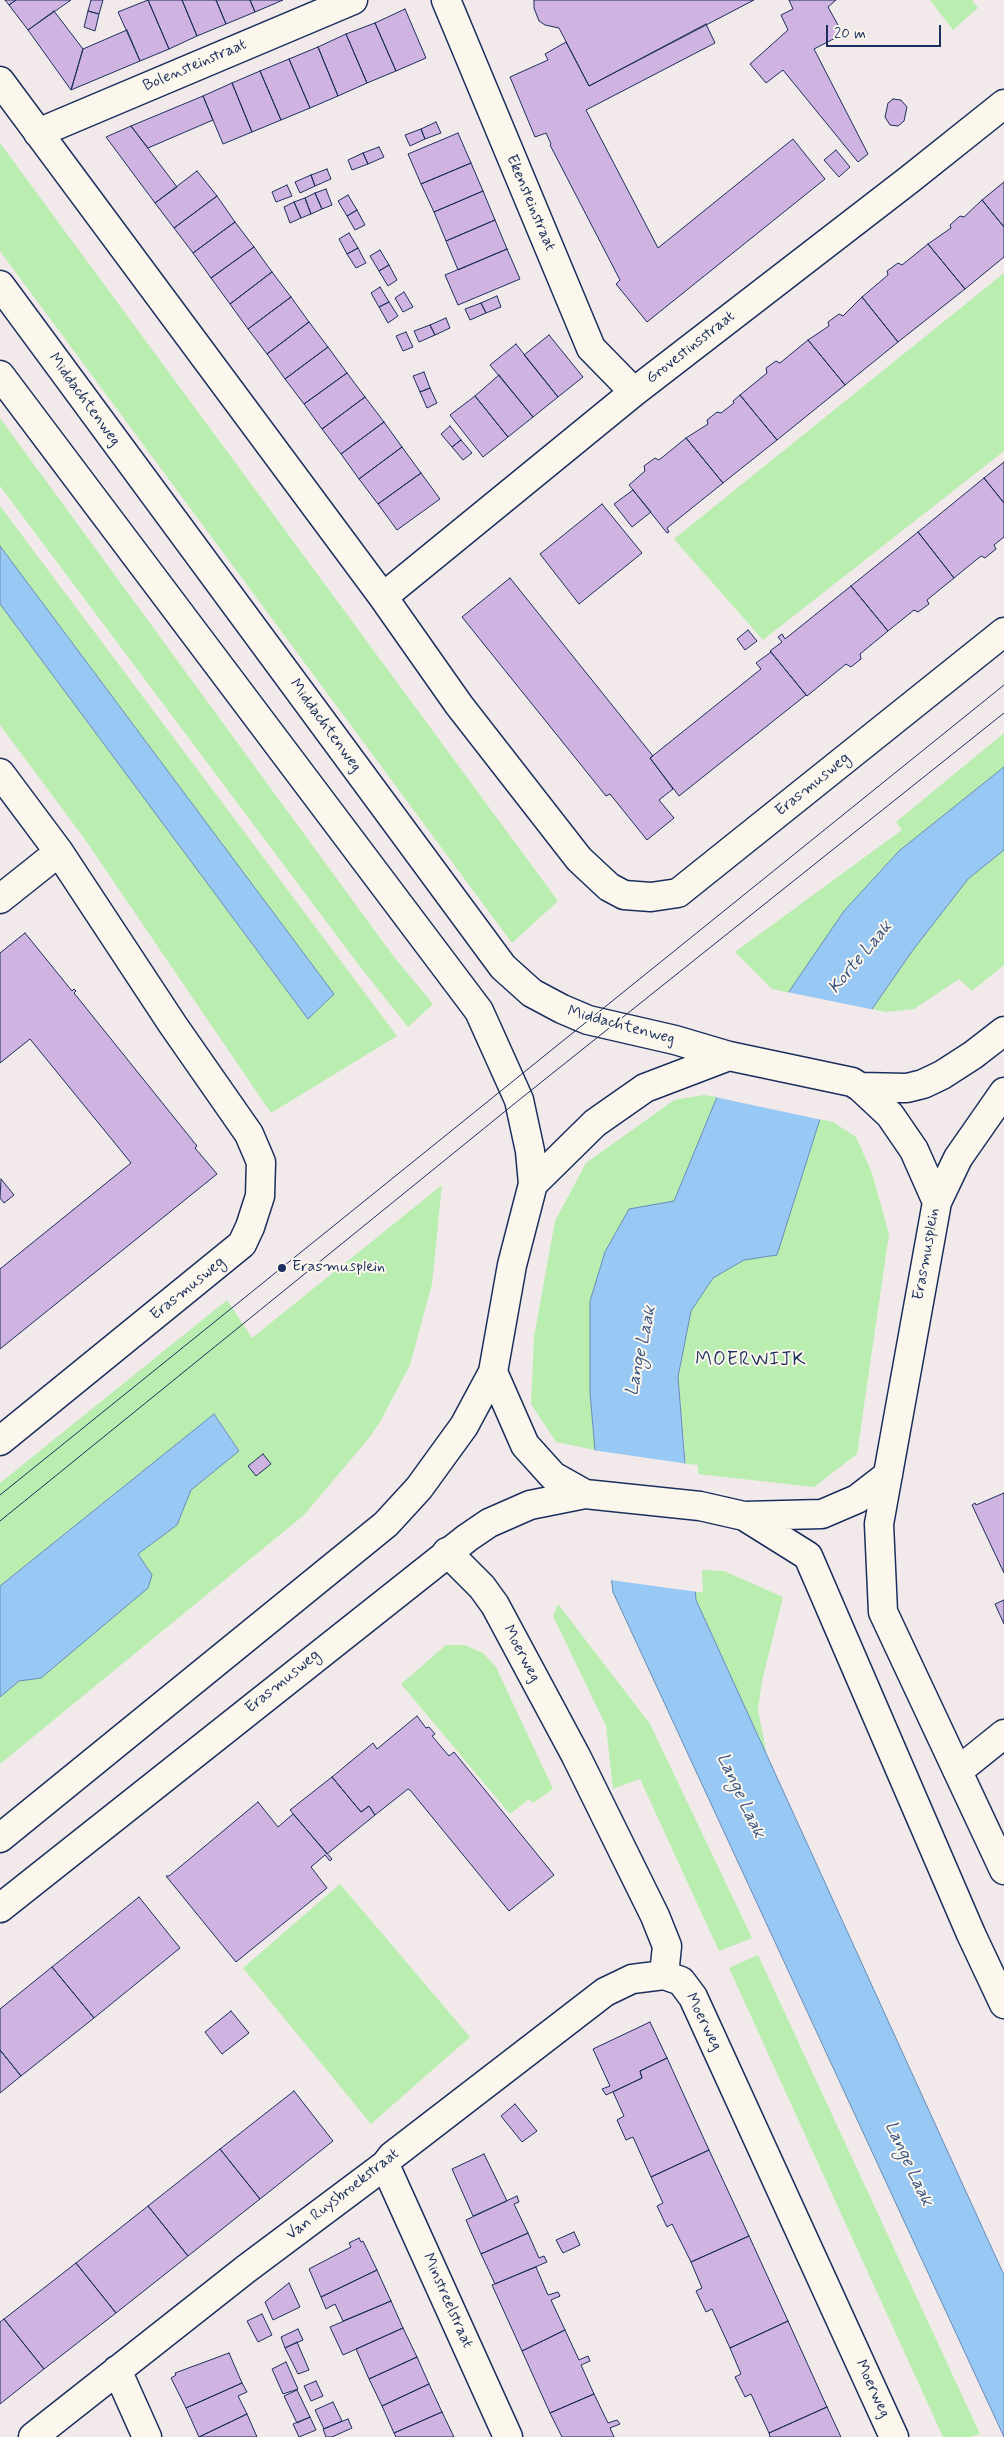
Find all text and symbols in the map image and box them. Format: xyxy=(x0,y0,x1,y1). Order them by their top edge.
scale bar xyxy=(829,15,944,47)
text: 20 m xyxy=(834,24,866,44)
street label: Bolensteinstraat xyxy=(140,36,250,96)
street label: Ekensteinstraat xyxy=(501,152,559,254)
street label: Grovestinsstraat xyxy=(643,307,739,389)
street label: Middachtenweg xyxy=(44,350,124,450)
street label: Middachtenweg xyxy=(285,676,365,776)
street label: Erasmusweg xyxy=(772,749,854,821)
water label: Korte Laak xyxy=(824,917,898,999)
street label: Middachtenweg xyxy=(565,1002,677,1050)
street label: Erasmusplein xyxy=(909,1206,945,1302)
street label: Erasmusweg xyxy=(147,1253,229,1325)
place label: Erasmusplein xyxy=(292,1258,385,1278)
marker: Erasmusplein xyxy=(276,1262,288,1274)
water label: Lange Laak xyxy=(622,1304,662,1398)
district label: MOERWIJK xyxy=(696,1350,806,1372)
street label: Moerweg xyxy=(498,1622,544,1686)
street label: Erasmusweg xyxy=(242,1646,324,1718)
water label: Lange Laak xyxy=(711,1750,769,1842)
street label: Moerweg xyxy=(680,1990,726,2054)
water label: Lange Laak xyxy=(879,2118,937,2210)
street label: Van Ruysbroekstraat xyxy=(283,2145,403,2245)
street label: Minstreelstraat xyxy=(417,2250,477,2352)
street label: Moerweg xyxy=(850,2357,894,2421)

